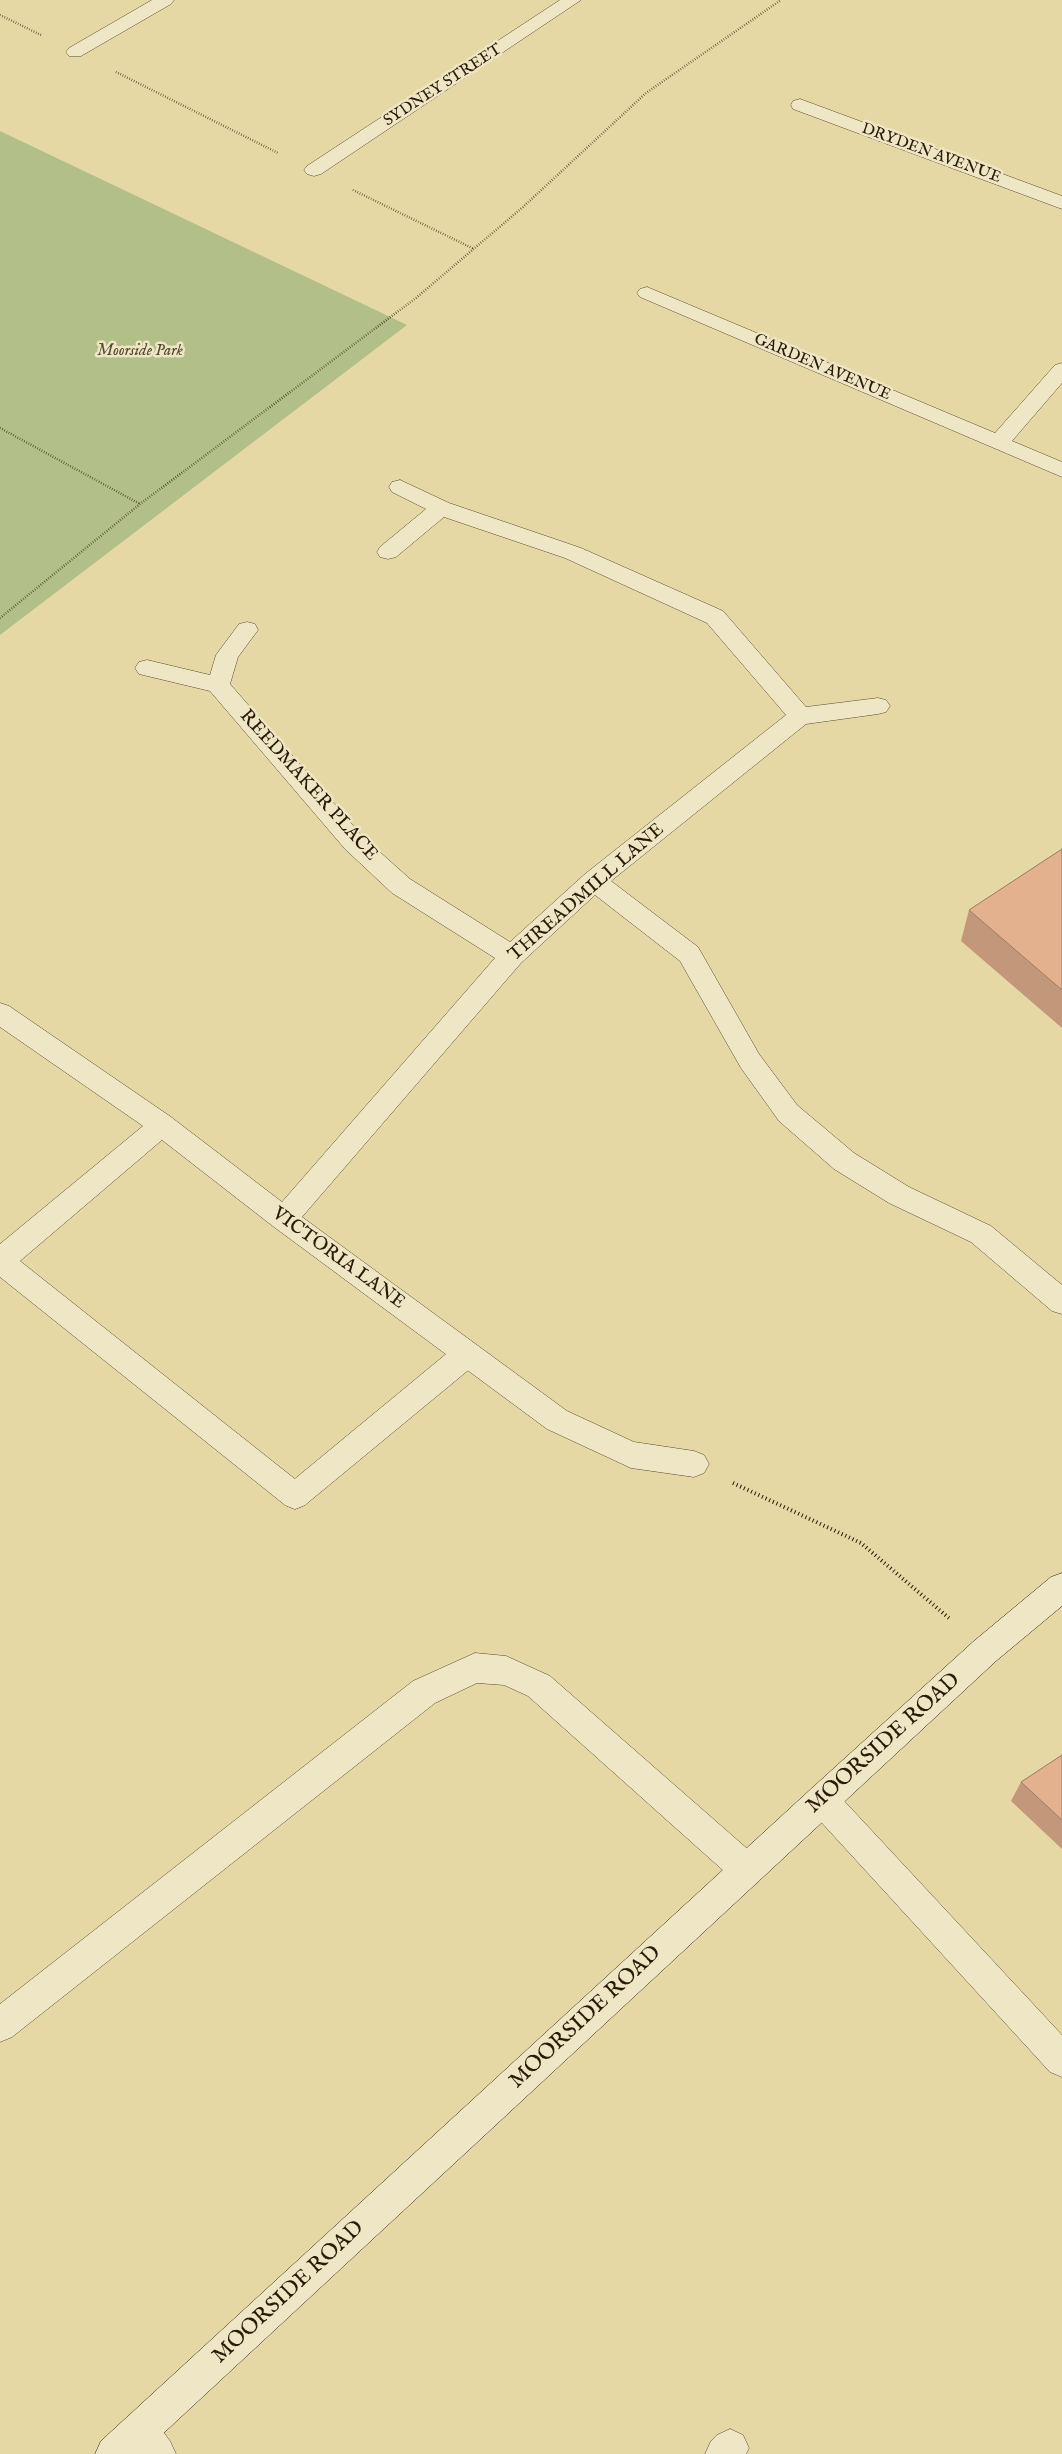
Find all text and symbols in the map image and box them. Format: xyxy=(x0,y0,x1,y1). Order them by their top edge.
street label: SYDNEY STREET xyxy=(380,41,506,131)
street label: DRYDEN AVENUE xyxy=(859,120,1003,188)
street label: GARDEN AVENUE xyxy=(751,330,893,406)
park label: Moorside Park xyxy=(97,342,183,362)
street label: REEDMAKER PLACE xyxy=(234,706,382,866)
street label: THREADMILL LANE xyxy=(505,819,669,967)
street label: VICTORIA LANE xyxy=(267,1203,409,1315)
street label: MOORSIDE ROAD xyxy=(802,1668,966,1820)
street label: MOORSIDE ROAD xyxy=(505,1941,667,2095)
street label: MOORSIDE ROAD xyxy=(208,2216,370,2370)

